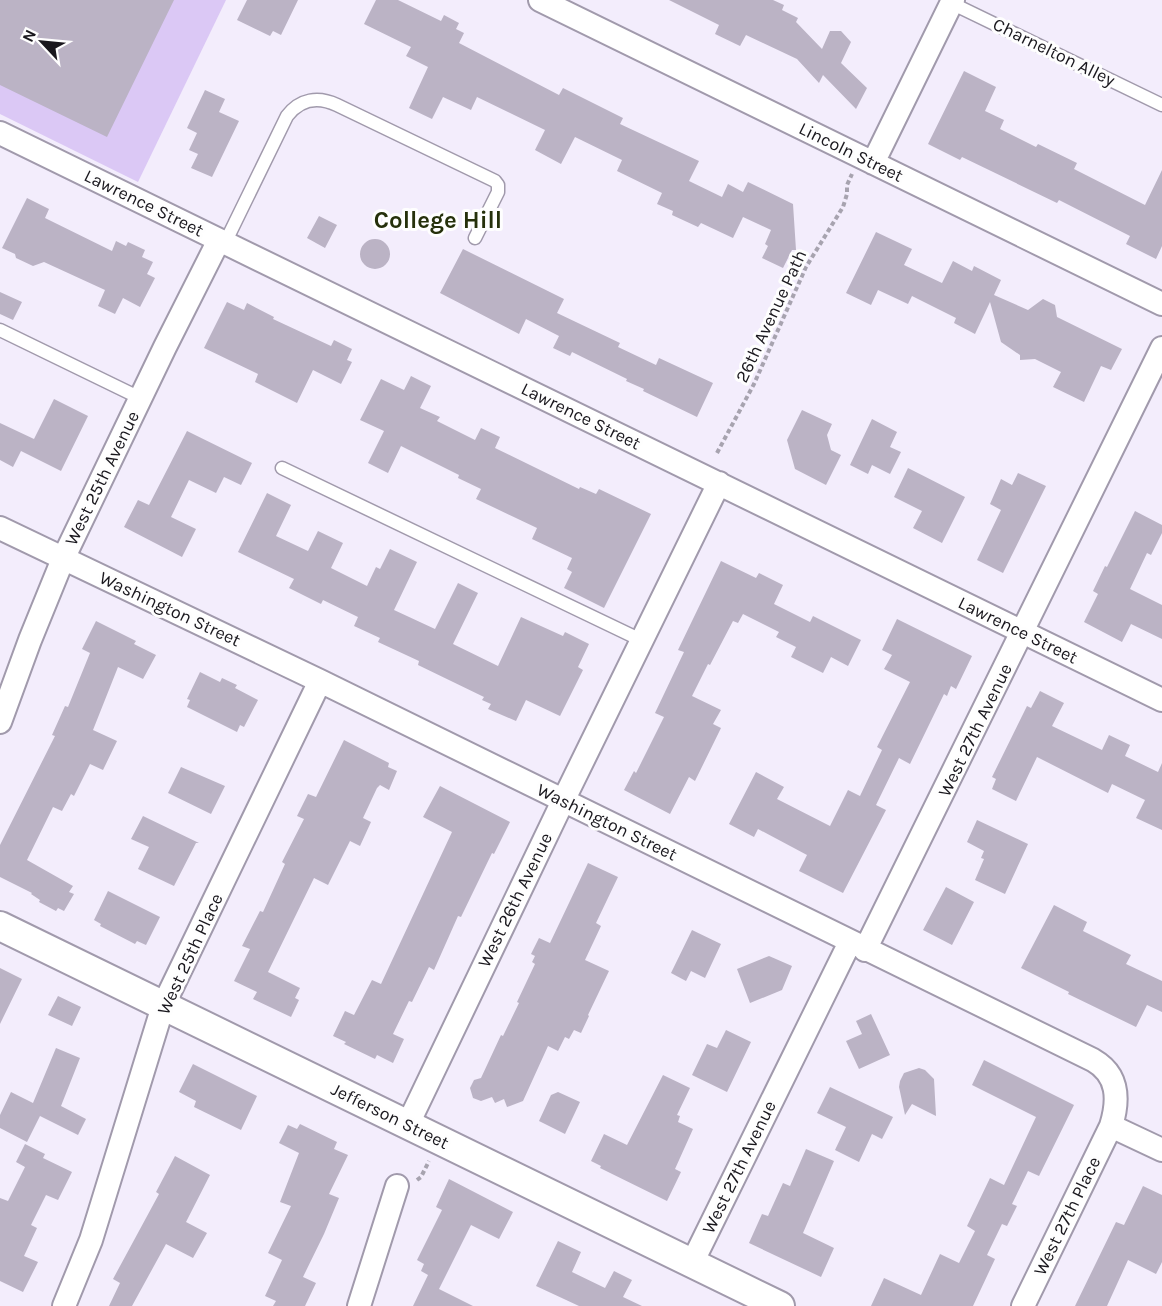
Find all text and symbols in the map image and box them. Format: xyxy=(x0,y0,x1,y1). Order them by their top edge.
north arrow xyxy=(12,12,72,72)
street label: Charnelton Alley xyxy=(989,13,1119,91)
text: N xyxy=(18,26,40,45)
street label: Lincoln Street xyxy=(795,117,907,187)
street label: Lawrence Street xyxy=(81,165,208,242)
district label: College Hill xyxy=(374,206,502,234)
street label: 26th Avenue Path xyxy=(731,246,811,386)
street label: Lawrence Street xyxy=(518,378,645,455)
street label: West 25th Avenue xyxy=(60,407,144,549)
street label: Washington Street xyxy=(96,567,244,651)
street label: Lawrence Street xyxy=(955,592,1082,669)
street label: West 27th Avenue xyxy=(933,660,1017,800)
street label: Washington Street xyxy=(533,779,681,866)
street label: West 26th Avenue xyxy=(473,829,557,971)
street label: West 25th Place xyxy=(152,890,228,1018)
street label: Jefferson Street xyxy=(327,1078,453,1154)
street label: West 27th Avenue xyxy=(697,1097,781,1237)
street label: West 27th Place xyxy=(1029,1153,1105,1279)

